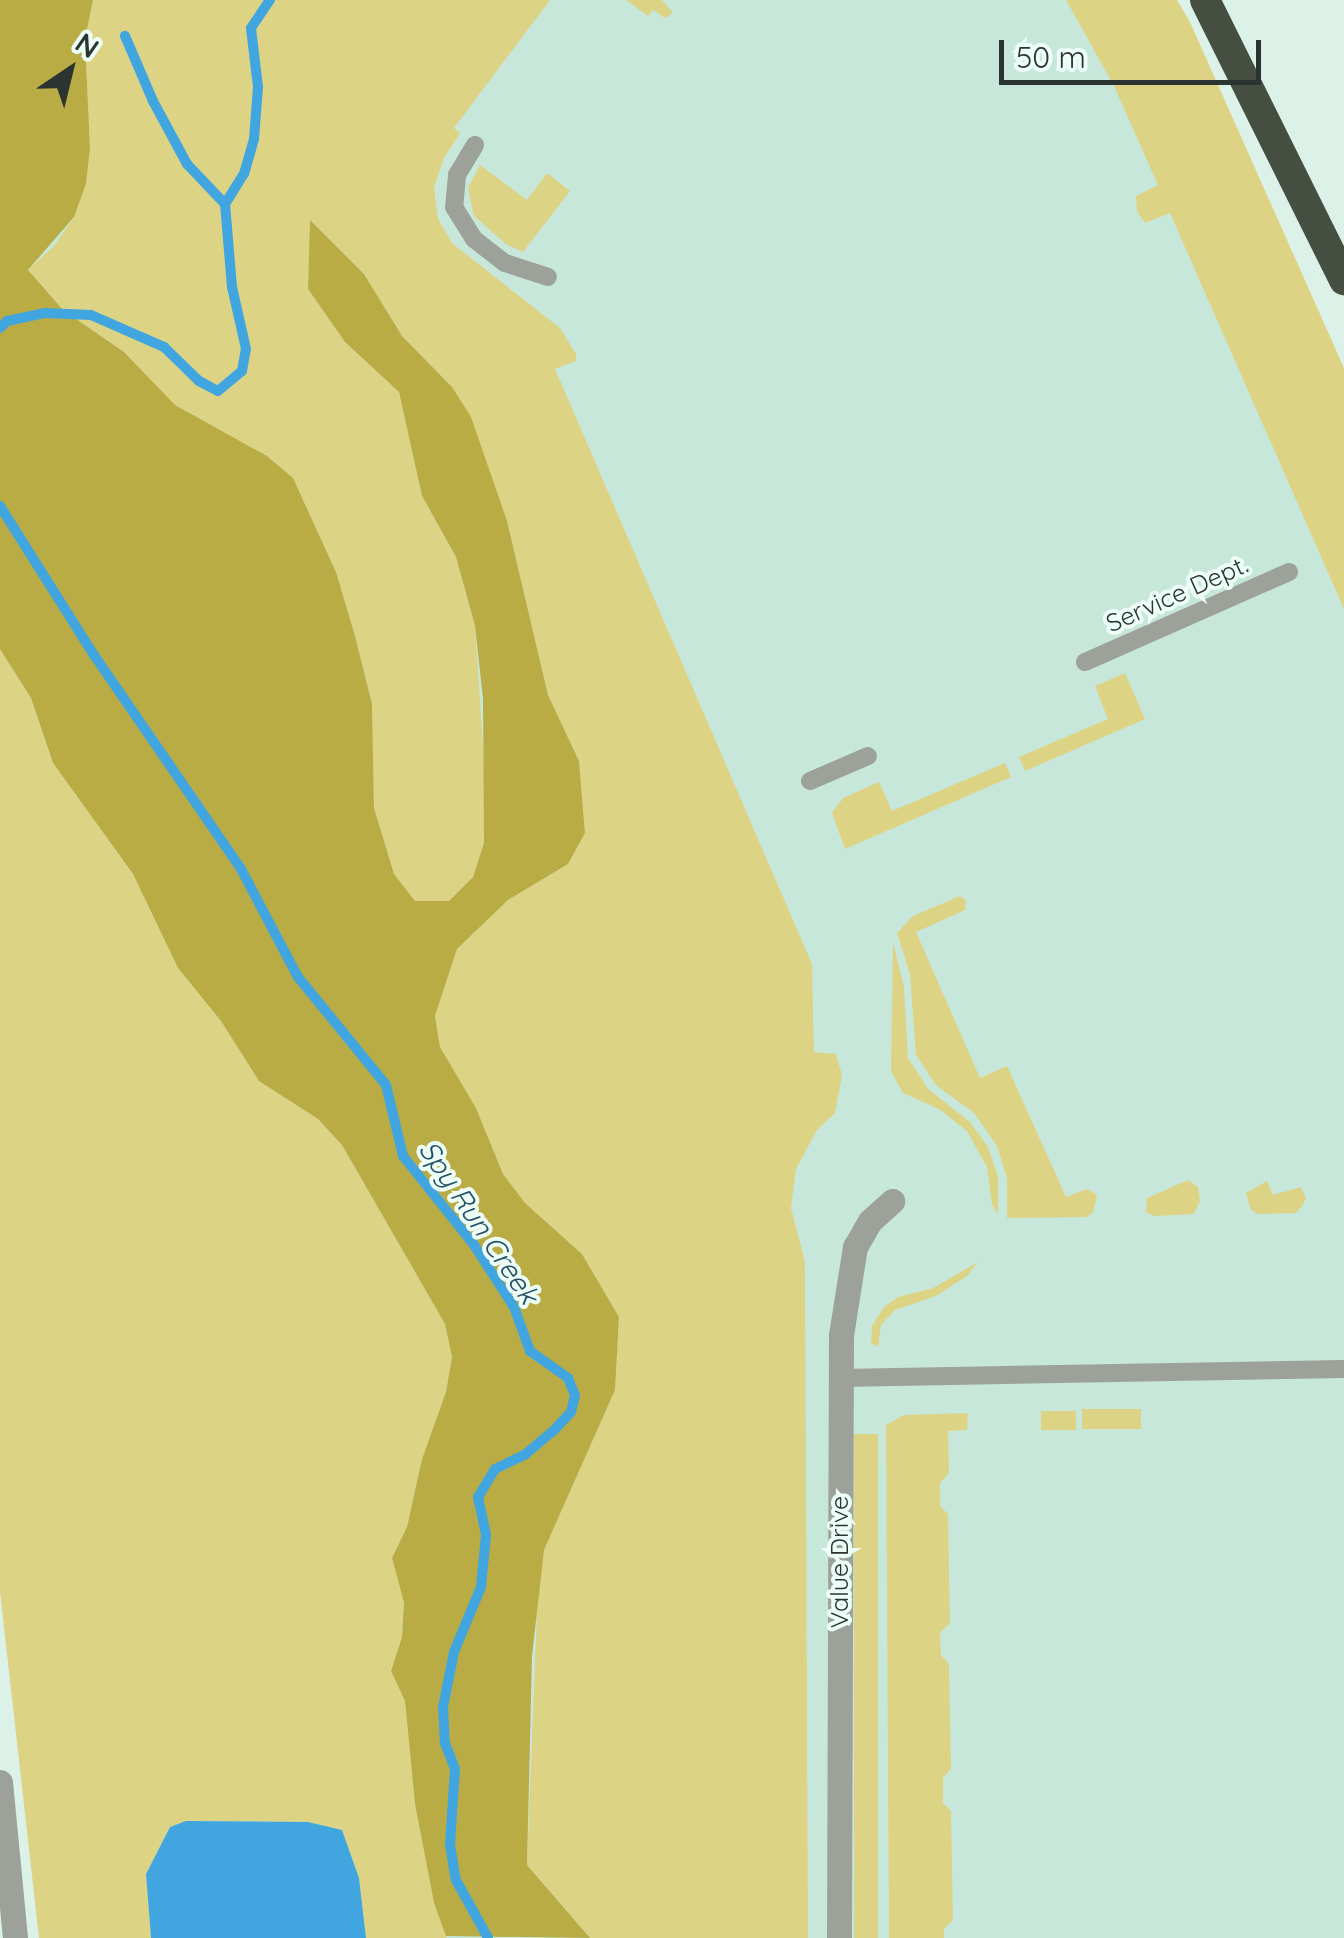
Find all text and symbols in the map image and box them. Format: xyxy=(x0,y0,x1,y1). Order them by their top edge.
north arrow xyxy=(20,20,120,120)
scale bar xyxy=(1004,20,1266,82)
text: N xyxy=(69,25,106,65)
text: 50 m xyxy=(1016,38,1086,76)
street label: Service Dept. xyxy=(1101,549,1253,639)
water label: Spy Run Creek xyxy=(412,1134,546,1310)
street label: Value Drive xyxy=(824,1496,854,1628)

